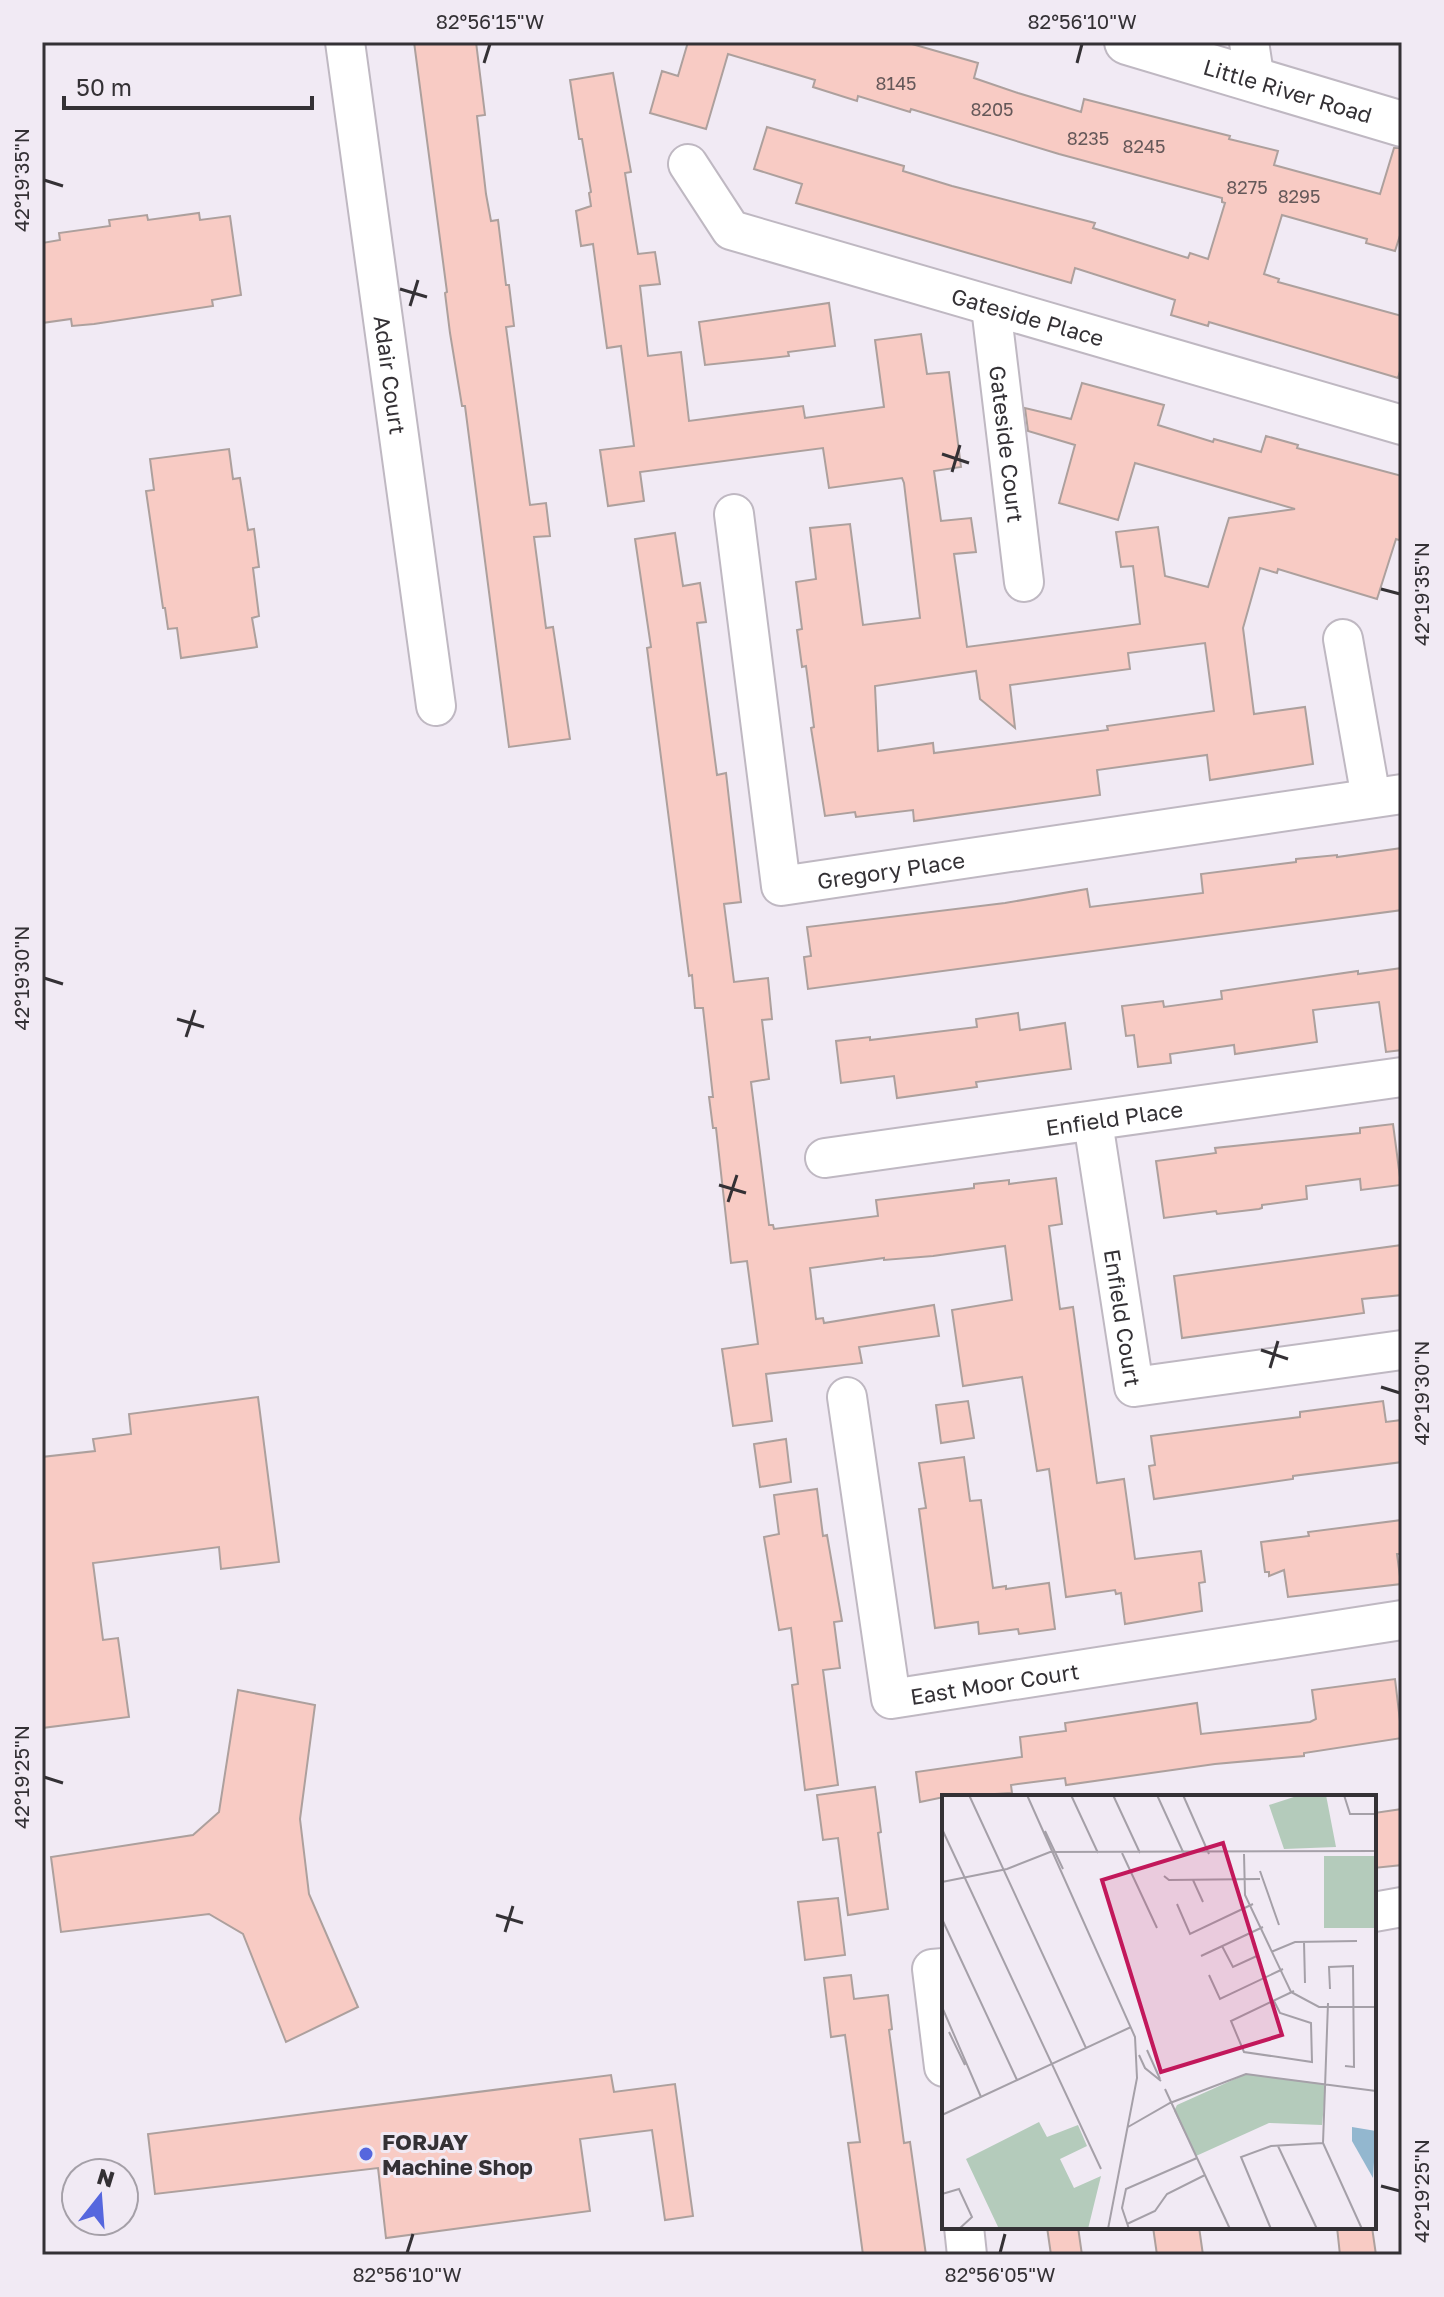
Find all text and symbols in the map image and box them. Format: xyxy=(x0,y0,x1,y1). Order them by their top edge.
text: 82°56'15"W xyxy=(436,9,544,33)
text: 82°56'10"W xyxy=(1027,9,1137,33)
street label: Little River Road xyxy=(1201,52,1375,128)
scale bar xyxy=(64,60,312,110)
text: 50 m xyxy=(76,72,132,101)
house number: 8145 xyxy=(875,72,917,94)
house number: 8205 xyxy=(970,98,1014,120)
house number: 8235 xyxy=(1067,127,1109,149)
text: 42°19'35"N xyxy=(9,128,33,232)
house number: 8245 xyxy=(1123,135,1165,157)
house number: 8275 xyxy=(1226,176,1268,198)
house number: 8295 xyxy=(1278,185,1320,207)
street label: Gateside Place xyxy=(949,281,1107,351)
street label: Adair Court xyxy=(369,314,412,436)
street label: Gateside Court xyxy=(985,364,1030,524)
text: 42°19'35"N xyxy=(1409,542,1433,646)
street label: Gregory Place xyxy=(815,845,967,894)
text: 42°19'30"N xyxy=(9,926,33,1030)
street label: Enfield Place xyxy=(1044,1094,1184,1140)
street label: Enfield Court xyxy=(1099,1247,1147,1388)
text: 42°19'30"N xyxy=(1409,1341,1433,1445)
street label: East Moor Court xyxy=(908,1657,1081,1709)
text: 42°19'25"N xyxy=(9,1725,33,1829)
inset map xyxy=(942,1795,1376,2229)
place label: FORJAY Machine Shop xyxy=(382,2128,533,2180)
text: 42°19'25"N xyxy=(1409,2139,1433,2243)
marker: FORJAY Machine Shop xyxy=(357,2145,375,2163)
north arrow xyxy=(60,2157,140,2237)
text: N xyxy=(94,2162,118,2193)
text: 82°56'10"W xyxy=(352,2262,462,2286)
text: 82°56'05"W xyxy=(944,2262,1056,2286)

